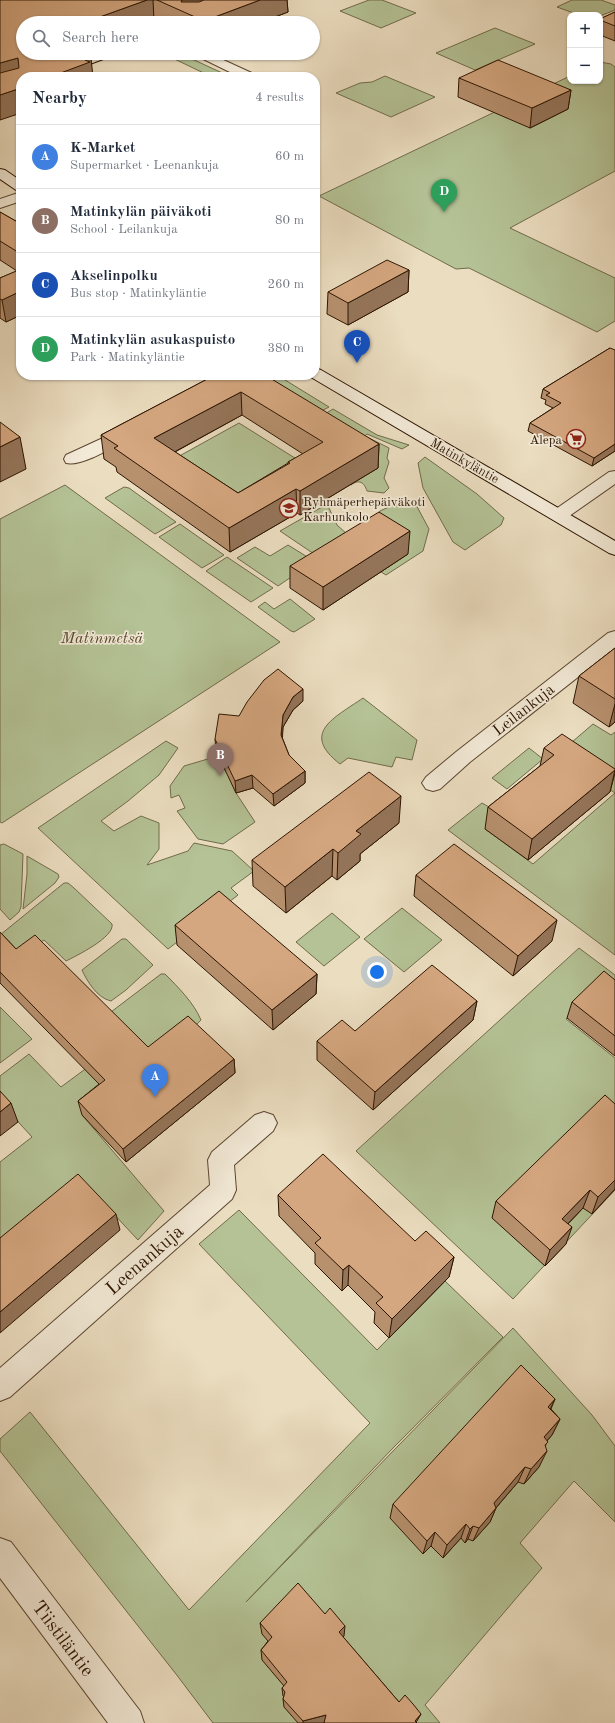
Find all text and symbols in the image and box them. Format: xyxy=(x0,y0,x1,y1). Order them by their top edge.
map controls xyxy=(567,12,603,84)
button: + xyxy=(567,12,603,48)
search box xyxy=(16,16,320,60)
icon: search xyxy=(30,27,52,49)
text: Search here xyxy=(62,31,139,46)
button: − xyxy=(567,48,603,84)
text: Nearby xyxy=(32,90,87,107)
text: 4 results xyxy=(255,91,304,104)
text: K-Market xyxy=(70,141,136,156)
text: A xyxy=(40,150,50,163)
text: 60 m xyxy=(275,150,304,163)
text: Supermarket · Leenankuja xyxy=(70,159,219,172)
pin: D xyxy=(431,179,457,212)
text: Matinkylän päiväkoti xyxy=(70,205,211,220)
text: B xyxy=(40,214,50,227)
text: 80 m xyxy=(275,214,304,227)
text: School · Leilankuja xyxy=(70,223,178,236)
text: Akselinpolku xyxy=(70,269,158,284)
text: C xyxy=(41,278,49,291)
text: 260 m xyxy=(267,278,304,291)
text: Bus stop · Matinkyläntie xyxy=(70,287,207,300)
pin: C xyxy=(344,330,370,363)
text: Matinkylän asukaspuisto xyxy=(70,333,235,348)
text: D xyxy=(40,342,50,355)
text: 380 m xyxy=(267,342,304,355)
text: Park · Matinkyläntie xyxy=(70,351,185,364)
supermarket icon: Alepa xyxy=(565,428,587,450)
place label: Alepa xyxy=(529,434,563,447)
street label: Matinkyläntie xyxy=(428,436,501,486)
place label: Ryhmäperhepäiväkoti Karhunkolo xyxy=(303,496,426,524)
school or university icon: Ryhmäperhepäiväkoti Karhunkolo xyxy=(278,497,300,519)
park label: Matinmetsä xyxy=(60,631,144,647)
street label: Leilankuja xyxy=(490,682,558,739)
pin: B xyxy=(207,743,233,776)
your location xyxy=(367,962,387,982)
pin: A xyxy=(142,1064,168,1097)
street label: Leenankuja xyxy=(103,1222,188,1299)
street label: Tiistiläntie xyxy=(28,1598,96,1681)

